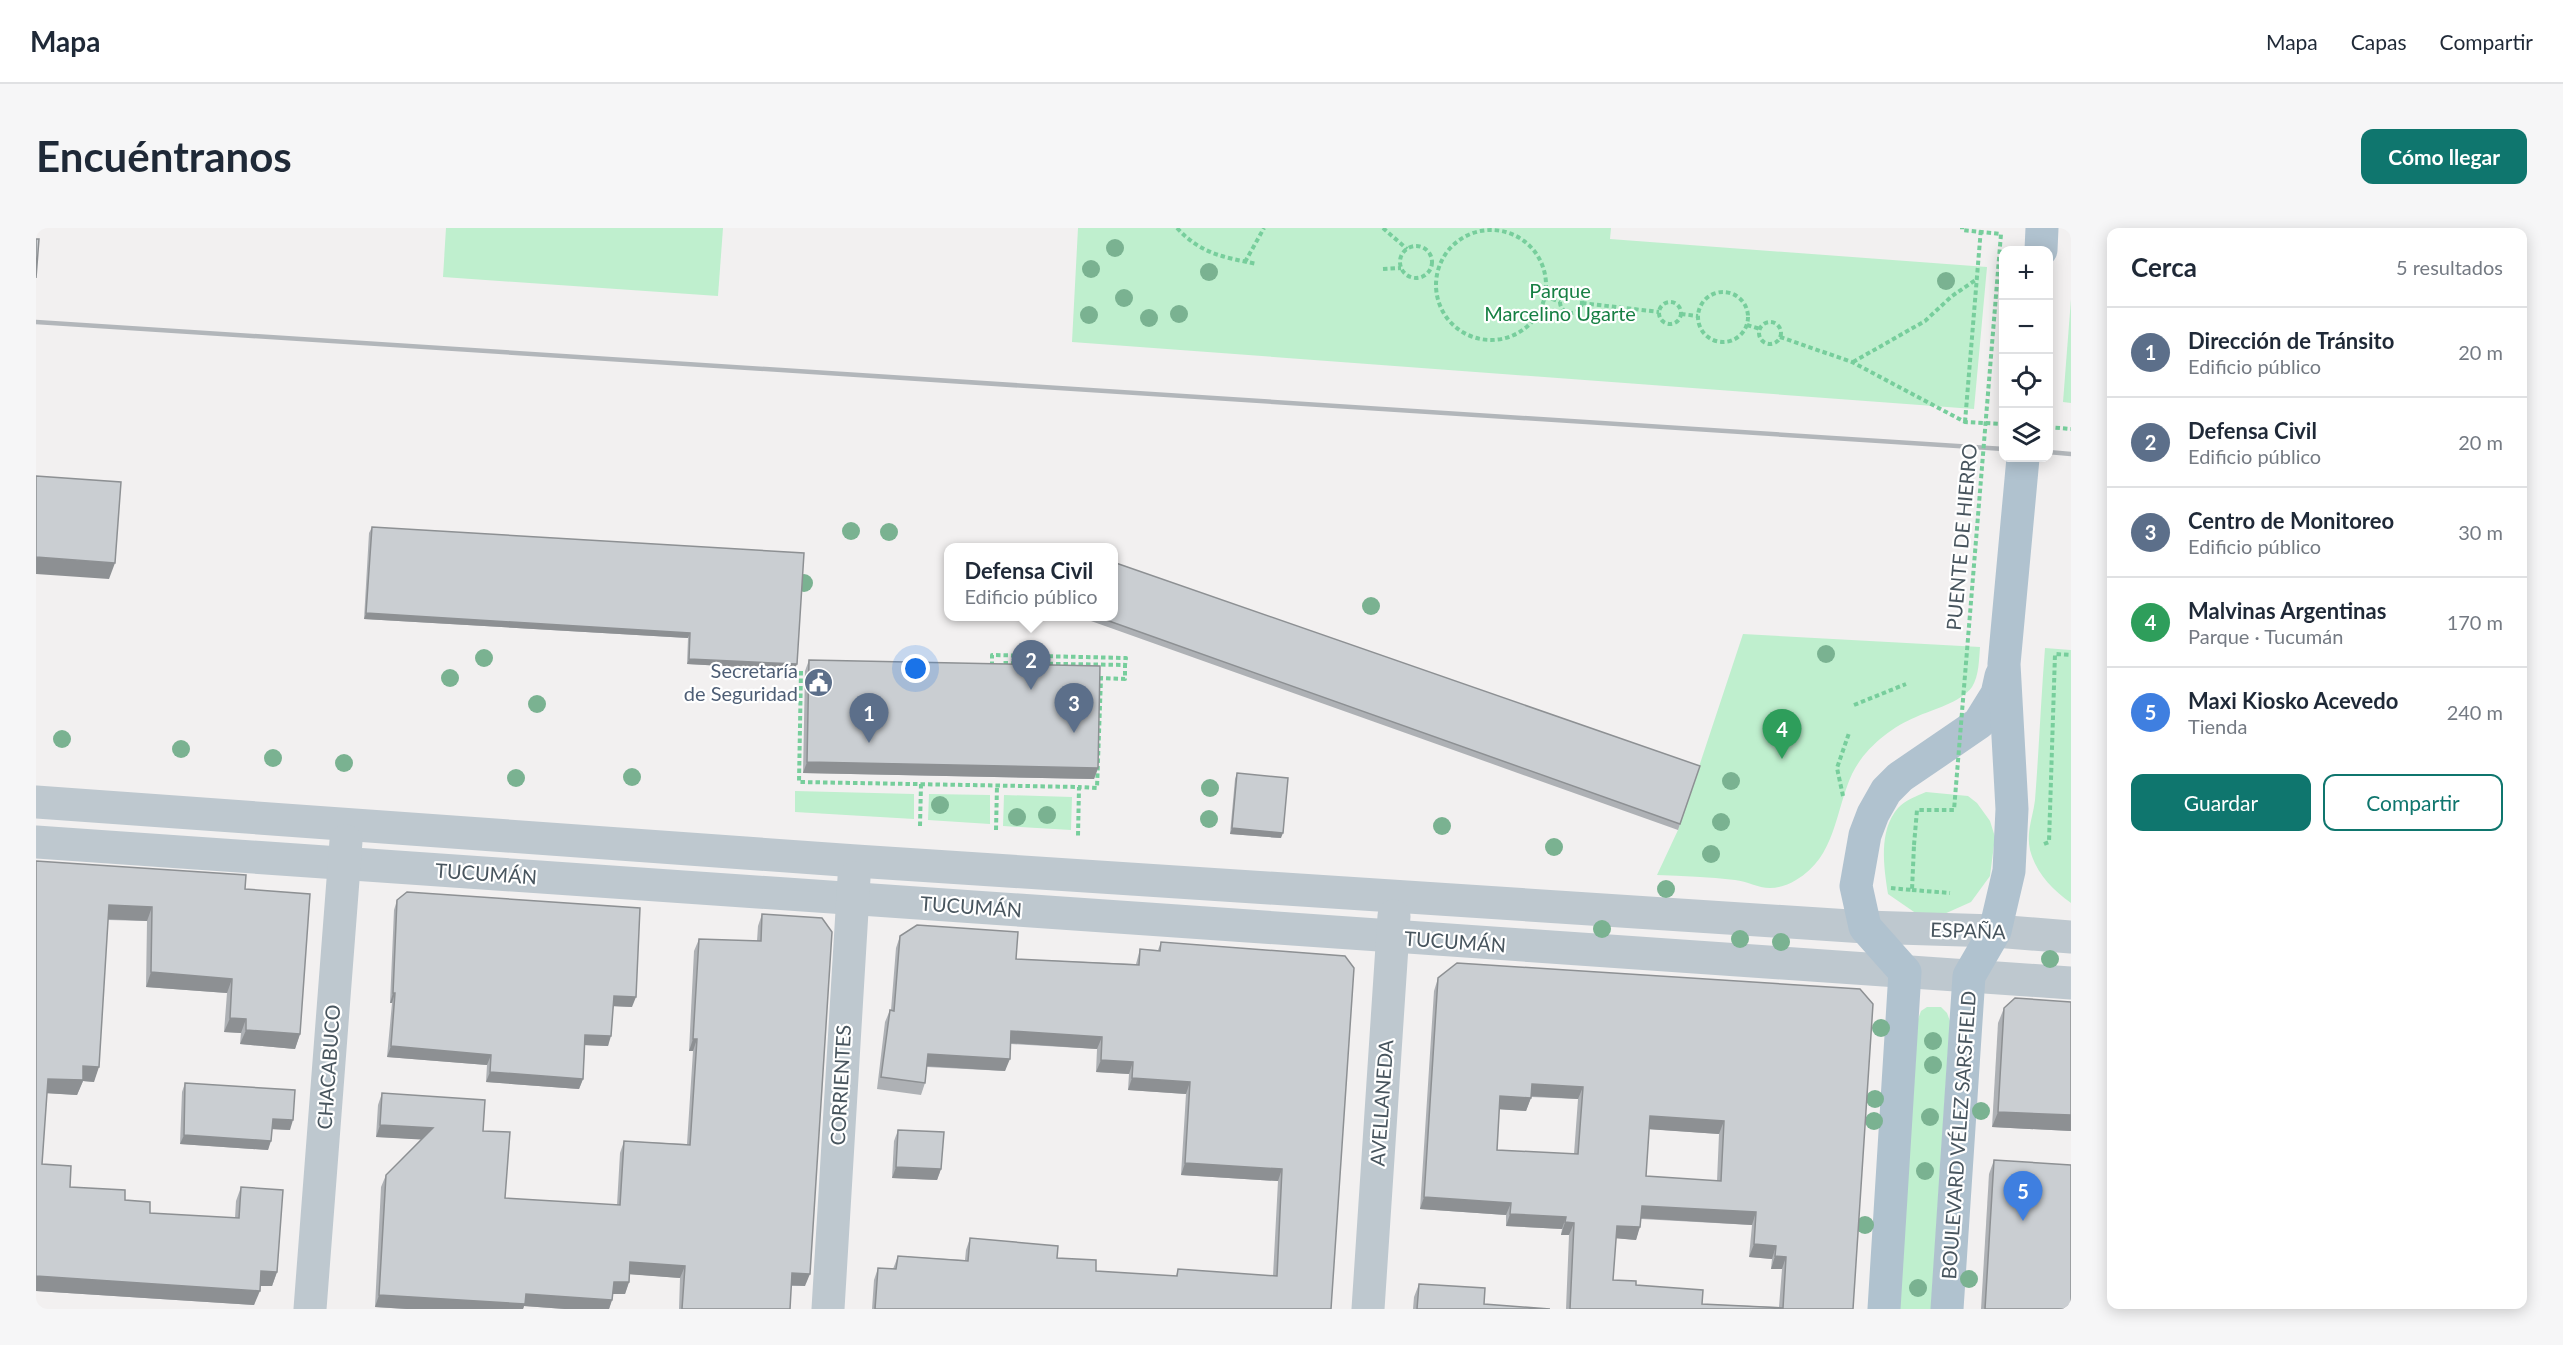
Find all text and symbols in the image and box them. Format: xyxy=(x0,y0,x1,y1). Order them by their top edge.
text: Mapa xyxy=(30,24,100,58)
text: Mapa xyxy=(2266,29,2318,54)
text: Capas xyxy=(2351,29,2407,54)
text: Compartir xyxy=(2440,29,2533,54)
button: Cómo llegar xyxy=(2361,129,2527,184)
text: Encuéntranos xyxy=(36,131,292,181)
map controls xyxy=(1999,246,2053,462)
button: + xyxy=(1999,246,2053,300)
text: Cerca xyxy=(2131,251,2197,283)
text: 5 resultados xyxy=(2396,255,2503,279)
park label: Parque Marcelino Ugarte xyxy=(1484,278,1636,325)
button: − xyxy=(1999,300,2053,354)
text: Dirección de Tránsito xyxy=(2188,327,2394,354)
text: 1 xyxy=(2145,340,2156,364)
text: 20 m xyxy=(2458,340,2503,364)
button: locate xyxy=(1999,354,2053,408)
text: Edificio público xyxy=(2188,354,2321,378)
button: layers xyxy=(1999,408,2053,462)
text: Defensa Civil xyxy=(2188,417,2317,444)
text: 2 xyxy=(2145,430,2156,454)
text: 20 m xyxy=(2458,430,2503,454)
street label: PUENTE DE HIERRO xyxy=(1941,443,1981,631)
text: Edificio público xyxy=(2188,444,2321,468)
text: Centro de Monitoreo xyxy=(2188,507,2394,534)
text: 3 xyxy=(2145,520,2156,544)
text: 30 m xyxy=(2458,520,2503,544)
text: Edificio público xyxy=(2188,534,2321,558)
popup xyxy=(944,543,1118,621)
text: Defensa Civil xyxy=(964,557,1093,584)
text: Edificio público xyxy=(964,584,1098,608)
text: Malvinas Argentinas xyxy=(2188,597,2386,624)
text: 4 xyxy=(2145,610,2156,634)
text: 170 m xyxy=(2447,610,2503,634)
text: Parque · Tucumán xyxy=(2188,624,2343,648)
pin: 2 xyxy=(1012,640,1050,690)
your location xyxy=(901,654,930,683)
place label: Secretaría de Seguridad xyxy=(684,658,798,705)
public building icon: Secretaría de Seguridad xyxy=(803,667,835,699)
pin: 3 xyxy=(1054,684,1094,733)
text: Maxi Kiosko Acevedo xyxy=(2188,687,2398,714)
pin: 1 xyxy=(850,694,888,743)
text: 5 xyxy=(2145,700,2156,724)
text: 240 m xyxy=(2447,700,2503,724)
pin: 4 xyxy=(1762,710,1802,759)
text: Tienda xyxy=(2188,714,2247,738)
button: Guardar xyxy=(2131,774,2311,831)
button: Compartir xyxy=(2323,774,2503,831)
street label: TUCUMÁN xyxy=(434,857,538,889)
street label: TUCUMÁN xyxy=(919,890,1023,922)
street label: ESPAÑA xyxy=(1930,917,2007,943)
street label: TUCUMÁN xyxy=(1403,925,1507,957)
street label: BOULEVARD VÉLEZ SARSFIELD xyxy=(1936,990,1980,1280)
street label: CHACABUCO xyxy=(312,1004,344,1130)
street label: CORRIENTES xyxy=(825,1024,855,1146)
street label: AVELLANEDA xyxy=(1365,1038,1397,1167)
pin: 5 xyxy=(2004,1172,2042,1221)

